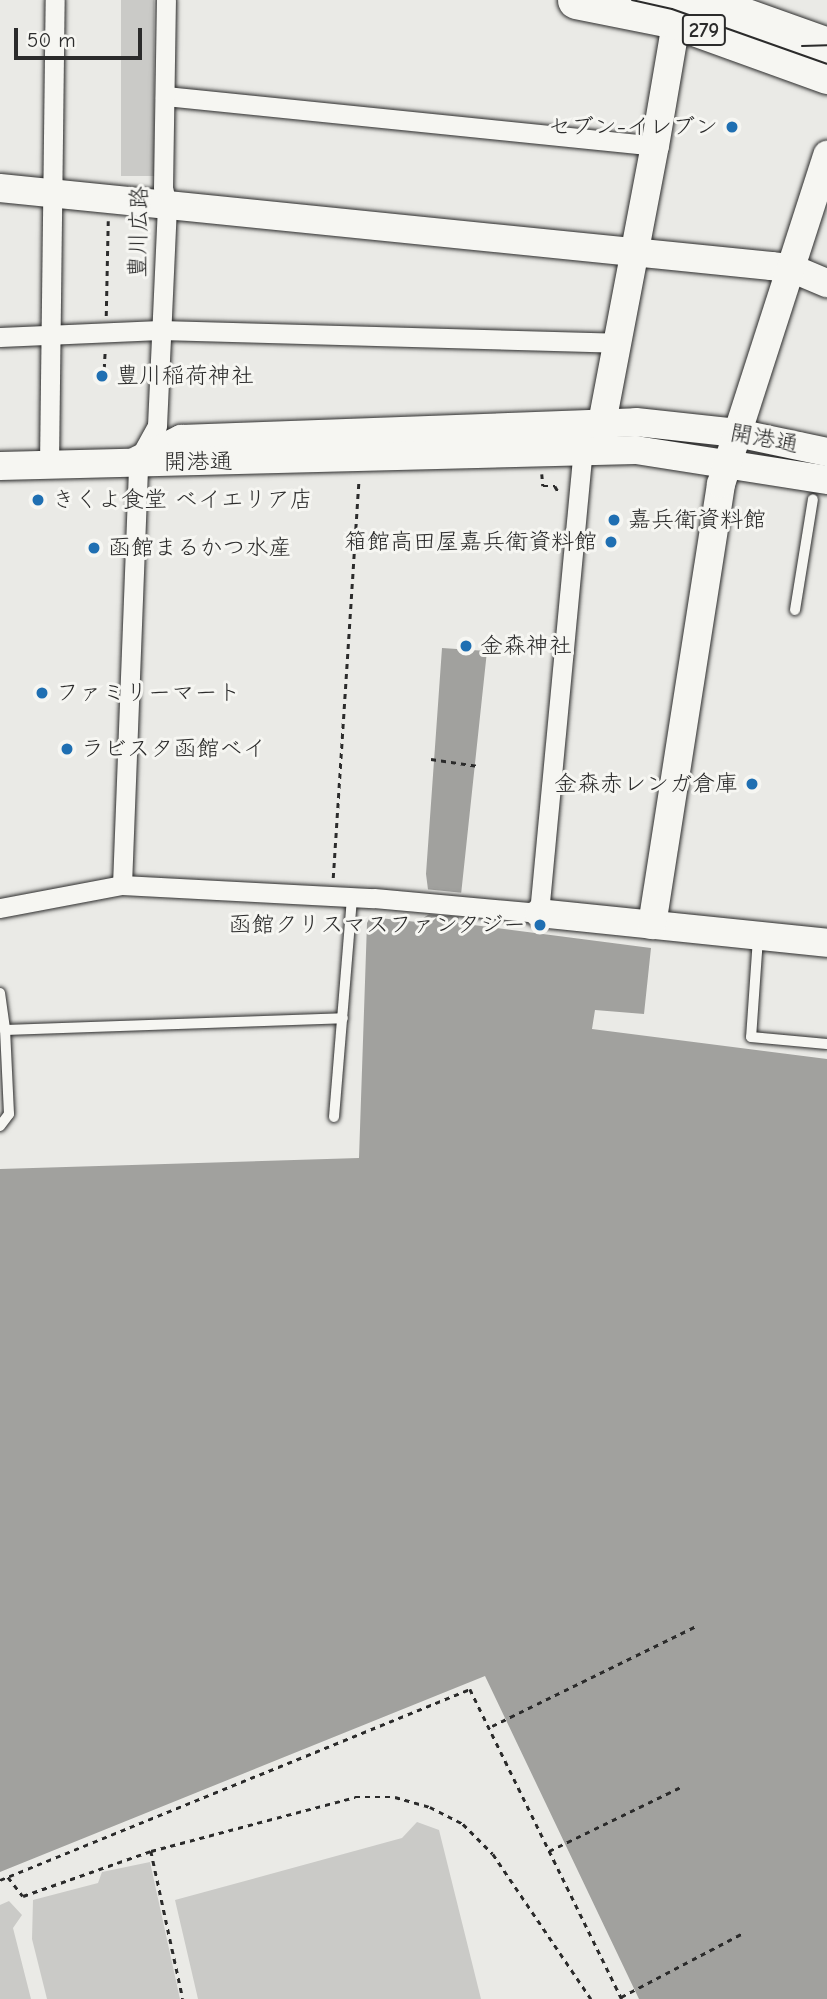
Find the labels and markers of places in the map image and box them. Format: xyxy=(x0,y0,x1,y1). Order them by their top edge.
place label: セブン-イレブン xyxy=(548,113,718,141)
marker: セブン-イレブン xyxy=(724,119,740,135)
place label: 豊川稲荷神社 xyxy=(116,362,254,390)
marker: 豊川稲荷神社 xyxy=(94,368,110,384)
place label: きくよ食堂 ベイエリア店 xyxy=(52,486,313,514)
marker: きくよ食堂 ベイエリア店 xyxy=(30,492,46,508)
place label: 嘉兵衛資料館 xyxy=(628,506,766,534)
marker: 嘉兵衛資料館 xyxy=(606,512,622,528)
place label: 箱館高田屋嘉兵衛資料館 xyxy=(344,528,597,556)
place label: 函館まるかつ水産 xyxy=(108,534,292,562)
marker: 箱館高田屋嘉兵衛資料館 xyxy=(603,534,619,550)
marker: 函館まるかつ水産 xyxy=(86,540,102,556)
place label: 金森神社 xyxy=(480,632,572,660)
marker: 金森神社 xyxy=(458,638,474,654)
place label: ファミリーマート xyxy=(56,679,240,707)
marker: ファミリーマート xyxy=(34,685,50,701)
place label: ラビスタ函館ベイ xyxy=(81,735,265,763)
marker: ラビスタ函館ベイ xyxy=(59,741,75,757)
place label: 金森赤レンガ倉庫 xyxy=(554,770,738,798)
marker: 金森赤レンガ倉庫 xyxy=(744,776,760,792)
place label: 函館クリスマスファンタジー xyxy=(227,911,526,939)
marker: 函館クリスマスファンタジー xyxy=(532,917,548,933)

